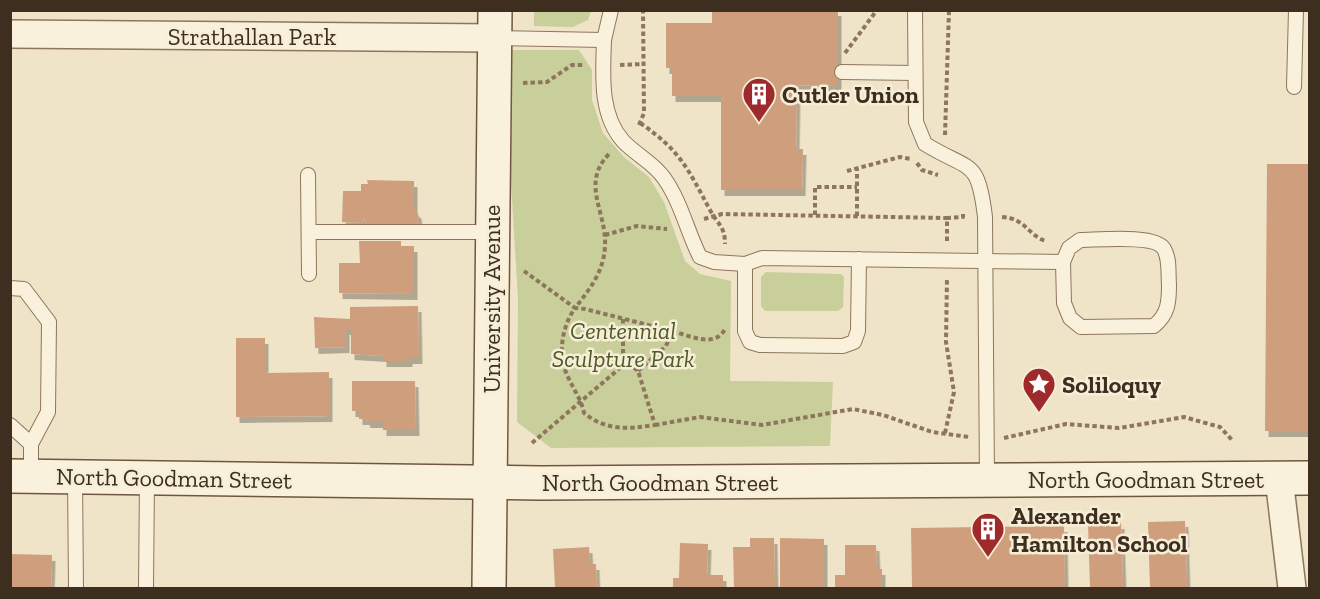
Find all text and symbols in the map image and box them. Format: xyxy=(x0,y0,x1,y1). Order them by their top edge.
street label: Strathallan Park xyxy=(168,22,337,51)
building icon: Cutler Union xyxy=(741,76,777,123)
place label: Cutler Union xyxy=(782,80,919,109)
street label: University Avenue xyxy=(477,205,506,393)
park label: Centennial Sculpture Park xyxy=(552,316,695,373)
place icon: Soliloquy xyxy=(1021,366,1057,413)
place label: Soliloquy xyxy=(1062,370,1161,399)
street label: North Goodman Street xyxy=(56,461,292,495)
street label: North Goodman Street xyxy=(1028,465,1264,494)
street label: North Goodman Street xyxy=(542,468,778,497)
place label: Alexander Hamilton School xyxy=(1011,501,1188,558)
building icon: Alexander Hamilton School xyxy=(970,511,1006,558)

